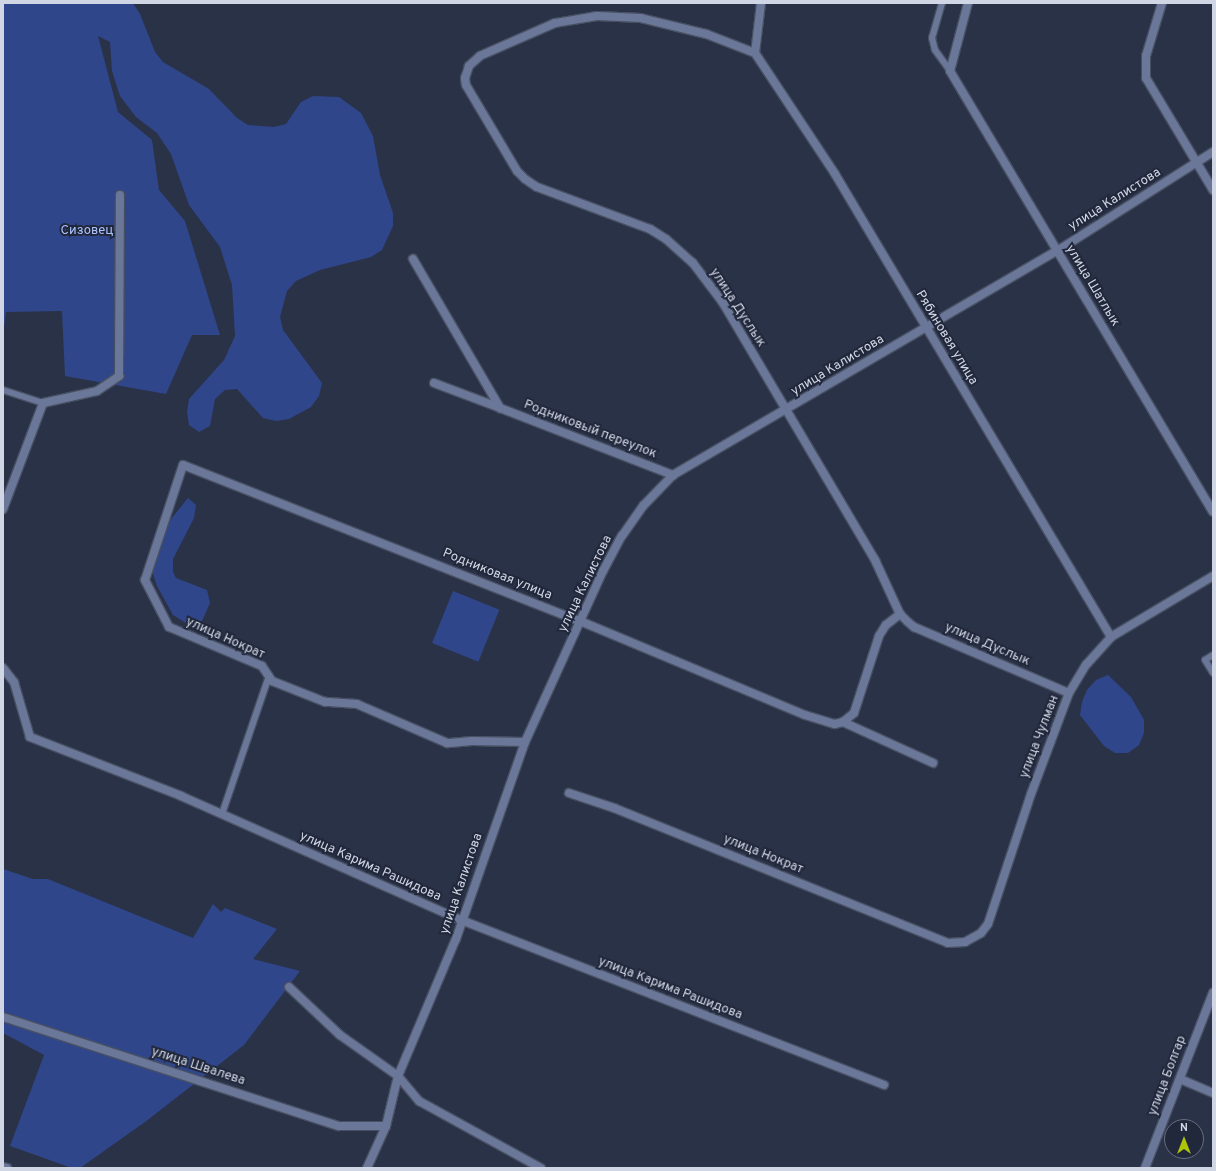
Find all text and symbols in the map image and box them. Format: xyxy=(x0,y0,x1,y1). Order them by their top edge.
street label: улица Калистова xyxy=(1066,165,1164,235)
park label: Сизовец xyxy=(61,223,113,239)
street label: улица Шатлык xyxy=(1062,243,1122,329)
street label: улица Дуслык xyxy=(706,266,768,350)
street label: Рябиновая улица xyxy=(912,288,980,388)
street label: улица Калистова xyxy=(789,332,887,400)
street label: Родниковый переулок xyxy=(521,397,659,463)
street label: улица Калистова xyxy=(556,533,616,635)
street label: Родниковая улица xyxy=(440,546,554,604)
street label: улица Нократ xyxy=(183,615,267,663)
street label: улица Дуслык xyxy=(942,620,1032,670)
street label: улица Чулман xyxy=(1017,693,1063,781)
street label: улица Карима Рашидова xyxy=(297,829,443,905)
street label: улица Калистова xyxy=(437,831,487,937)
street label: улица Нократ xyxy=(721,832,805,878)
street label: улица Карима Рашидова xyxy=(596,954,744,1024)
street label: улица Болгар xyxy=(1146,1034,1190,1118)
street label: улица Швалева xyxy=(149,1044,247,1090)
north arrow xyxy=(1164,1119,1204,1159)
text: N xyxy=(1180,1121,1188,1135)

